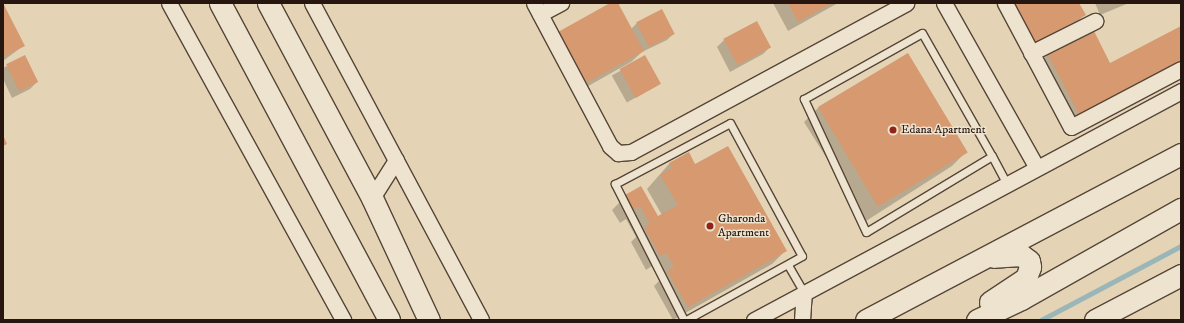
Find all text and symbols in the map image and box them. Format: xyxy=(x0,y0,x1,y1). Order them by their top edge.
place label: Edana Apartment xyxy=(901,123,986,137)
marker: Edana Apartment xyxy=(888,125,898,135)
place label: Gharonda Apartment xyxy=(718,212,769,240)
marker: Gharonda Apartment xyxy=(705,221,715,231)

